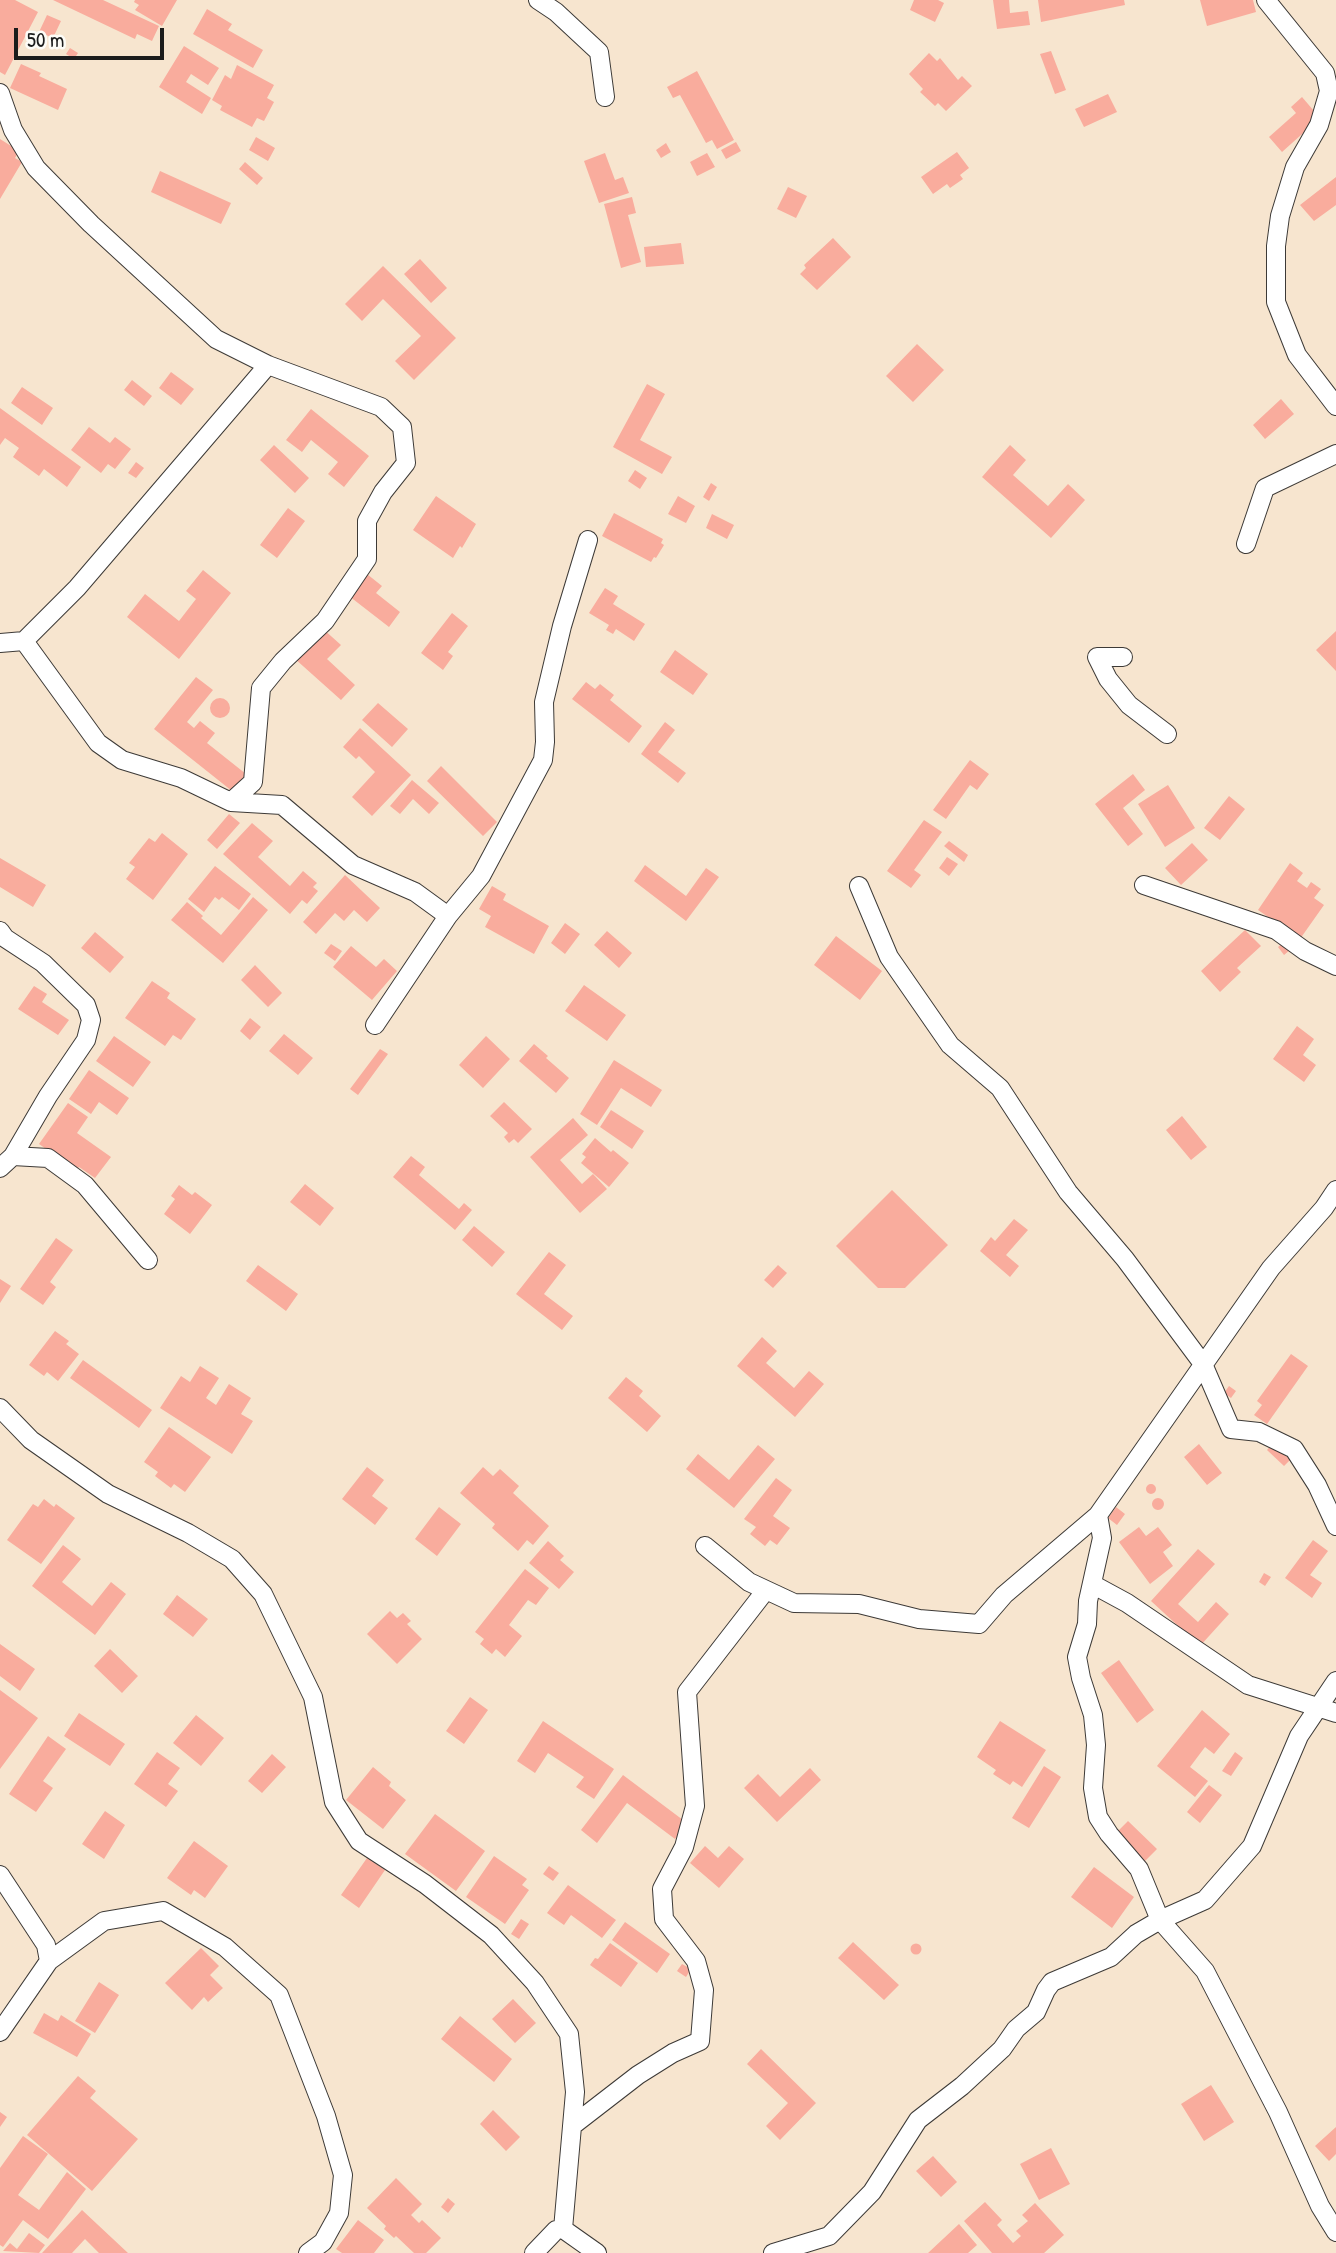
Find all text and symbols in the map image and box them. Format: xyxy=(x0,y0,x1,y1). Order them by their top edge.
scale bar xyxy=(18,14,168,58)
text: 50 m xyxy=(27,25,64,54)

